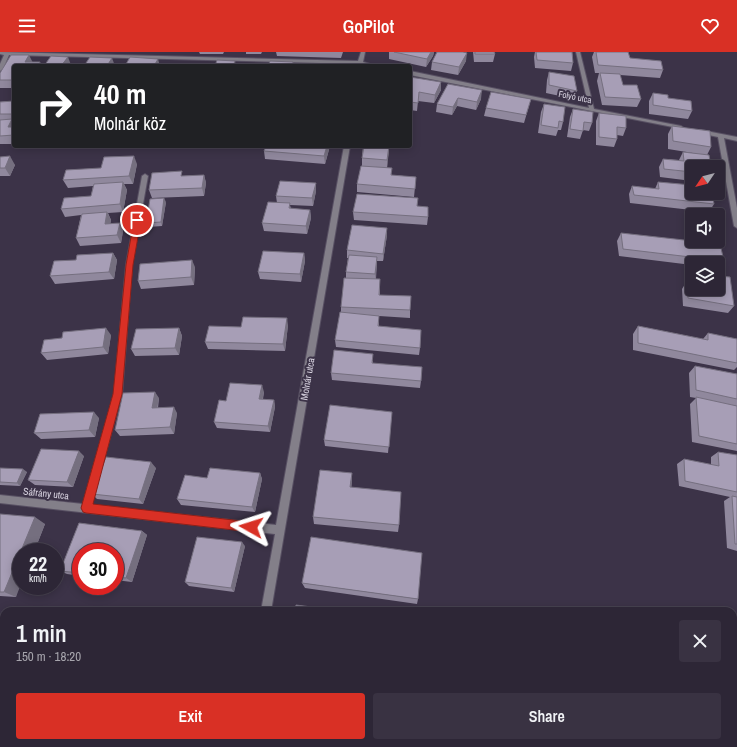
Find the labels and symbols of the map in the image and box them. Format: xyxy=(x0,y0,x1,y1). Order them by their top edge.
street label: Folyó utca xyxy=(557,88,593,106)
north arrow xyxy=(685,160,725,200)
pin xyxy=(120,203,154,237)
street label: Molnár utca xyxy=(297,356,318,401)
street label: Sáfrány utca xyxy=(22,485,70,502)
position arrow xyxy=(230,506,272,548)
speed limit sign: 30 xyxy=(72,543,124,595)

